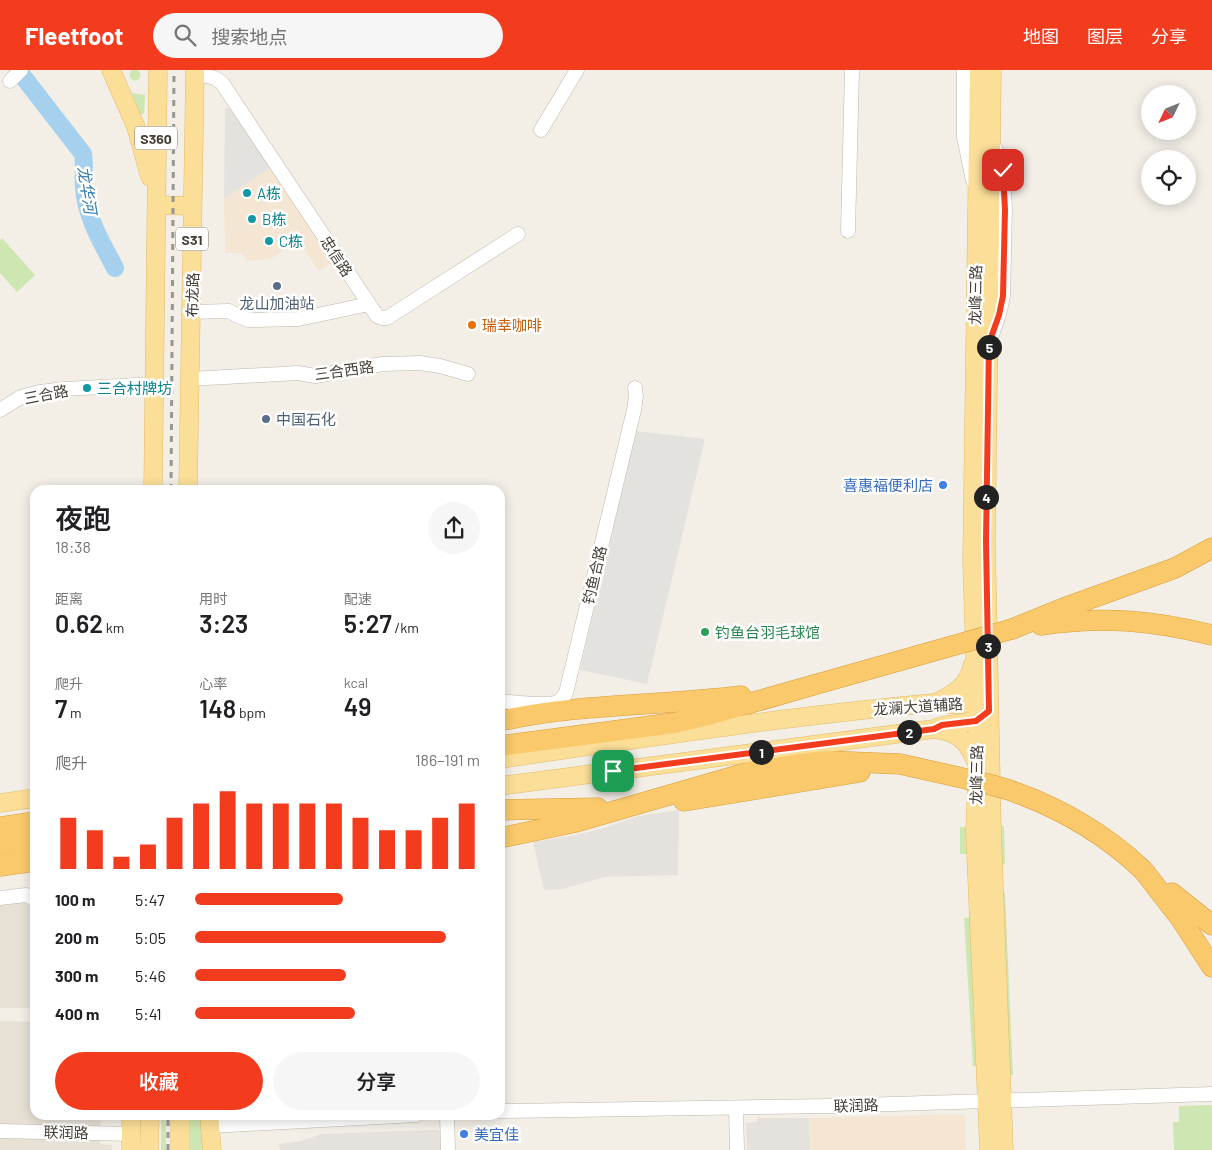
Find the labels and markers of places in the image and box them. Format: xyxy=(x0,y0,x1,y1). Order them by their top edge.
pin xyxy=(982,149,1024,191)
place label: A栋 xyxy=(257,184,281,202)
marker: A栋 xyxy=(241,187,253,199)
place label: B栋 xyxy=(262,210,286,228)
marker: B栋 xyxy=(246,213,258,225)
place label: C栋 xyxy=(279,232,303,250)
marker: C栋 xyxy=(263,235,275,247)
marker: 龙山加油站 xyxy=(271,280,283,292)
place label: 龙山加油站 xyxy=(239,294,315,312)
place label: 瑞幸咖啡 xyxy=(482,316,542,334)
marker: 瑞幸咖啡 xyxy=(466,319,478,331)
pin: 5 xyxy=(976,334,1002,360)
place label: 三合村牌坊 xyxy=(97,379,172,397)
marker: 三合村牌坊 xyxy=(81,382,93,394)
place label: 中国石化 xyxy=(276,410,336,428)
marker: 中国石化 xyxy=(260,413,272,425)
place label: 喜惠褔便利店 xyxy=(843,476,933,494)
marker: 喜惠褔便利店 xyxy=(937,479,949,491)
pin: 4 xyxy=(974,484,998,510)
place label: 钓鱼台羽毛球馆 xyxy=(715,623,820,641)
marker: 钓鱼台羽毛球馆 xyxy=(699,626,711,638)
pin: 3 xyxy=(976,634,1000,658)
pin: 2 xyxy=(896,720,922,744)
pin: 1 xyxy=(748,740,774,764)
pin xyxy=(592,750,634,792)
place label: 美宜佳 xyxy=(474,1125,519,1143)
marker: 美宜佳 xyxy=(458,1128,470,1140)

